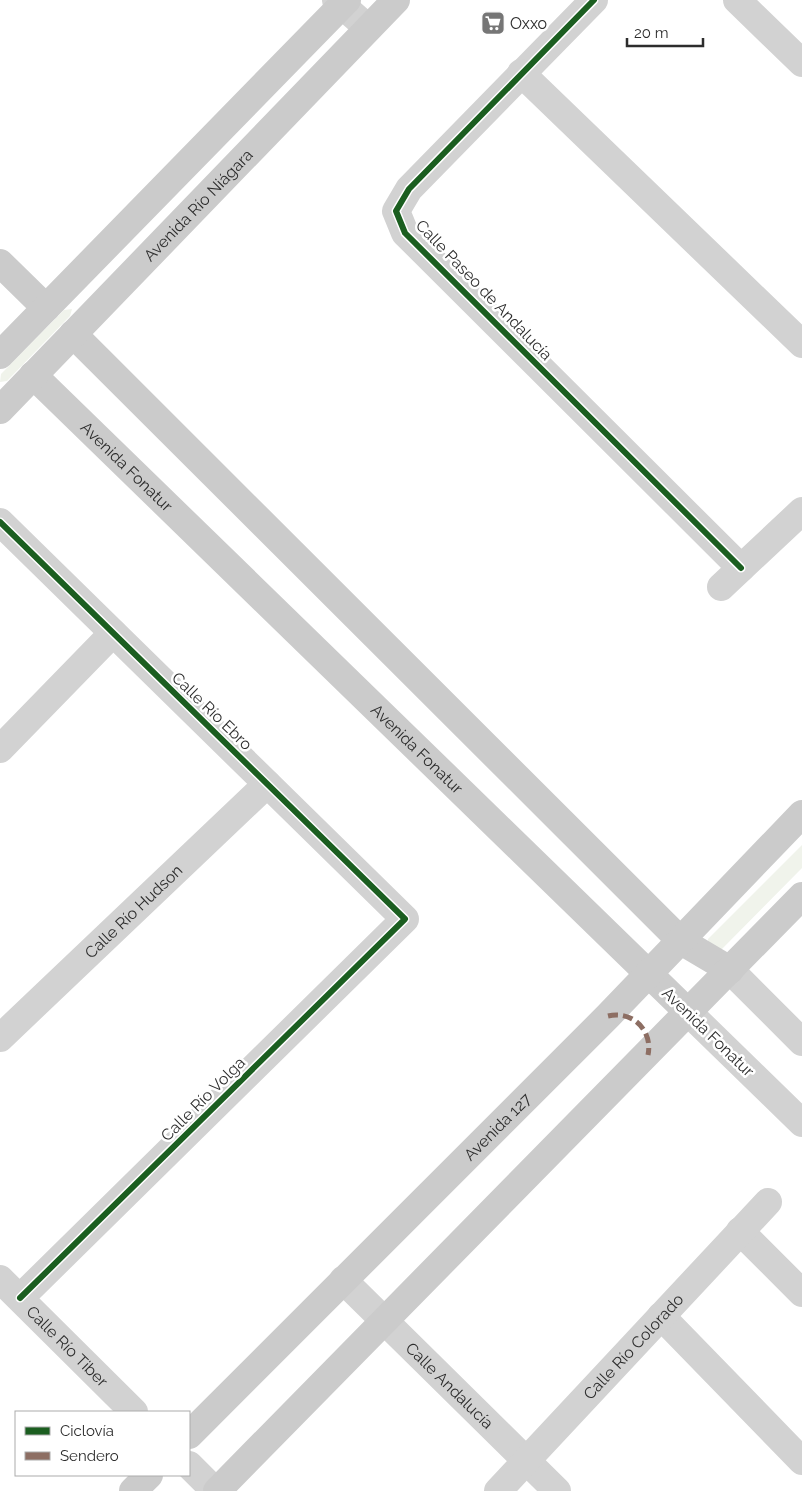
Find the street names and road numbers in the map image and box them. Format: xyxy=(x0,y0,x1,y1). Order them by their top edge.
street label: Avenida Río Niágara xyxy=(140,145,256,265)
street label: Calle Paseo de Andalucía xyxy=(412,216,556,364)
street label: Avenida Fonatur xyxy=(77,418,177,515)
street label: Calle Río Ebro xyxy=(168,668,256,754)
street label: Avenida Fonatur xyxy=(367,700,467,798)
street label: Calle Río Hudson xyxy=(81,860,186,962)
street label: Avenida Fonatur xyxy=(658,983,758,1081)
street label: Calle Río Volga xyxy=(157,1053,249,1145)
street label: Avenida 127 xyxy=(460,1089,535,1164)
street label: Calle Río Colorado xyxy=(579,1290,687,1403)
street label: Calle Río Tiber xyxy=(23,1301,112,1391)
street label: Calle Andalucía xyxy=(402,1338,497,1433)

